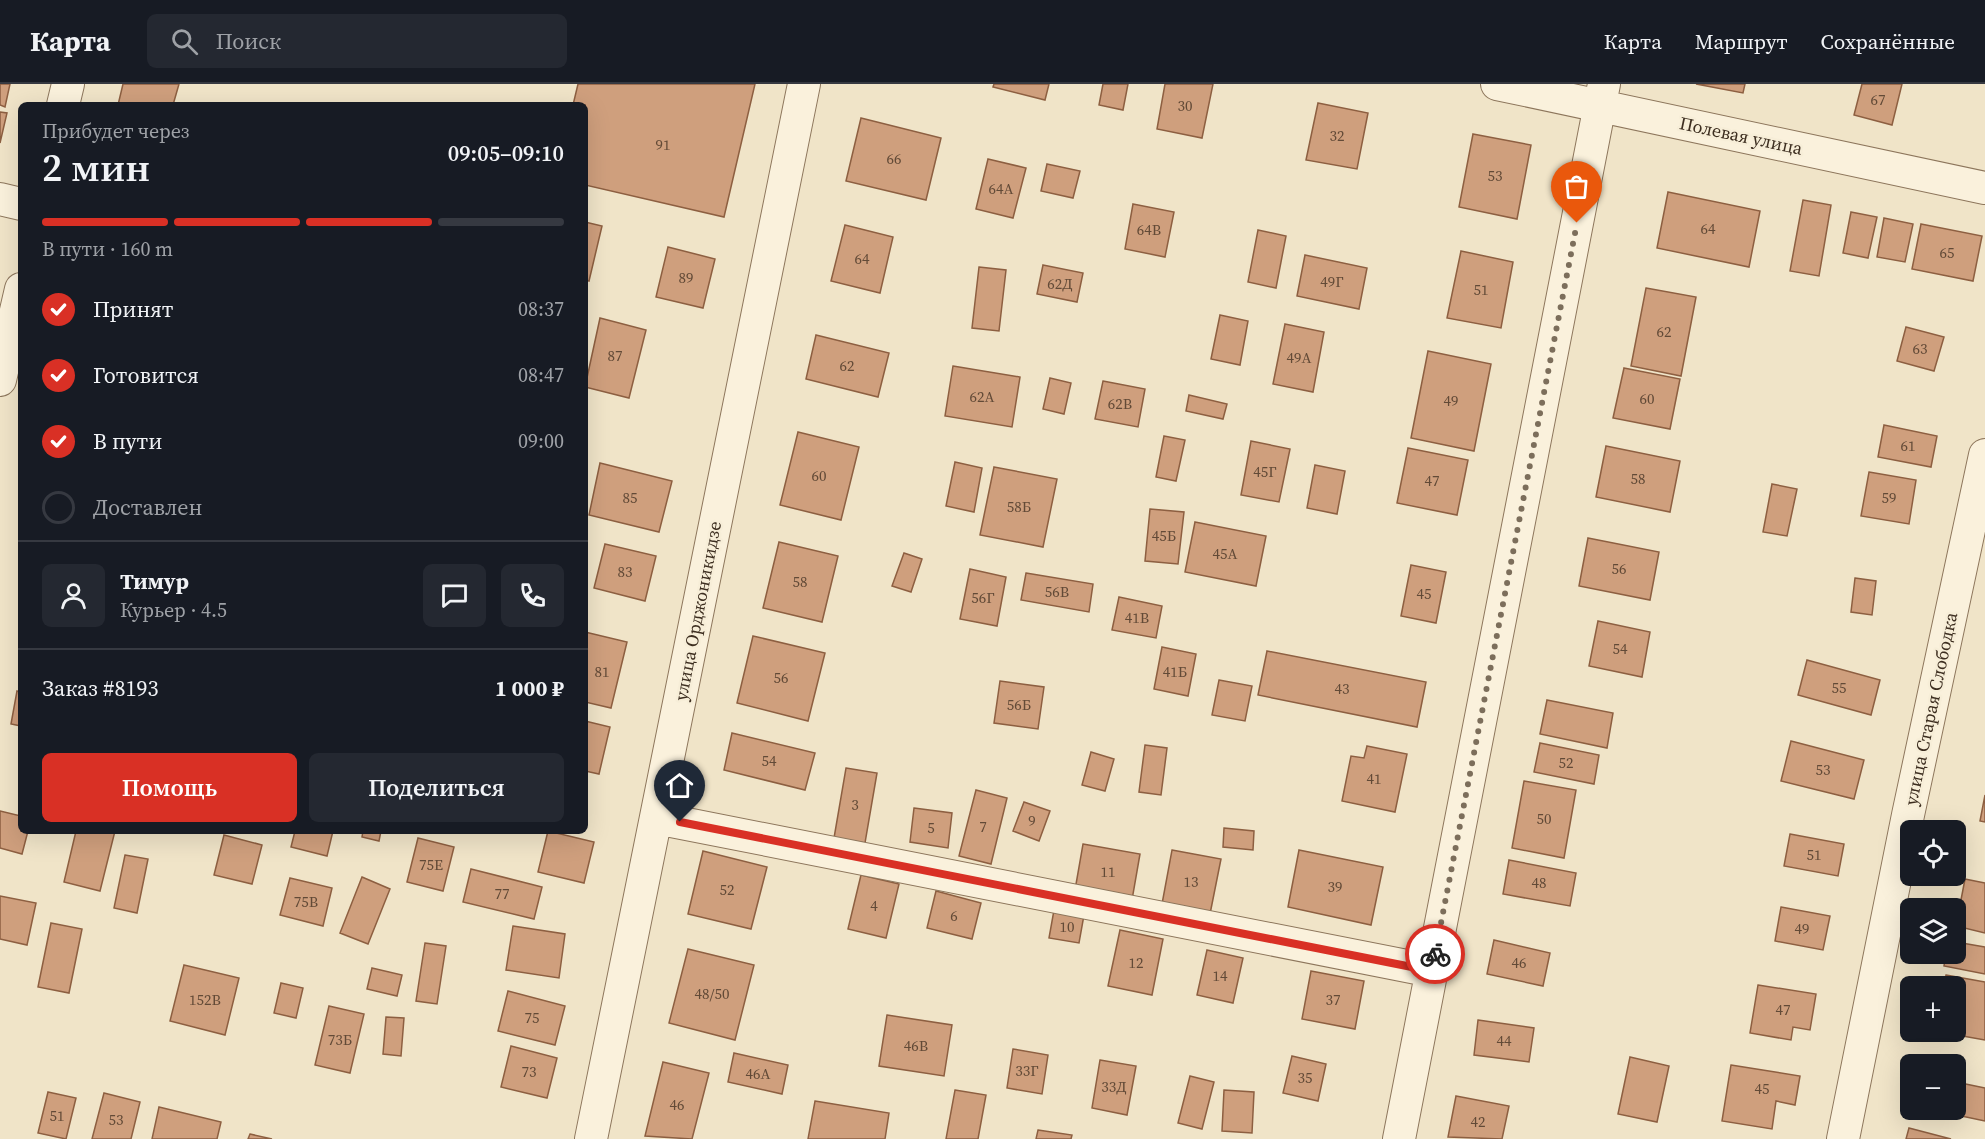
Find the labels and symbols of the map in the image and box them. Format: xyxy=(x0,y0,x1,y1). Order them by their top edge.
house number: 67 xyxy=(1870,89,1886,110)
house number: 30 xyxy=(1177,95,1193,116)
street label: Полевая улица xyxy=(1677,110,1806,161)
house number: 32 xyxy=(1329,125,1345,146)
house number: 91 xyxy=(655,134,671,155)
house number: 66 xyxy=(886,148,902,169)
pin xyxy=(1551,161,1602,223)
house number: 53 xyxy=(1487,165,1503,186)
house number: 64А xyxy=(989,178,1014,199)
house number: 64 xyxy=(1700,218,1716,239)
house number: 64В xyxy=(1137,219,1161,240)
house number: 65 xyxy=(1939,242,1955,263)
house number: 64 xyxy=(854,248,870,269)
house number: 89 xyxy=(678,267,694,288)
house number: 49Г xyxy=(1320,271,1344,292)
house number: 62Д xyxy=(1047,273,1073,294)
house number: 51 xyxy=(1473,279,1489,300)
house number: 62 xyxy=(1656,321,1672,342)
house number: 63 xyxy=(1912,338,1928,359)
house number: 87 xyxy=(607,345,623,366)
house number: 49А xyxy=(1287,347,1312,368)
house number: 62 xyxy=(839,355,855,376)
house number: 62А xyxy=(970,386,995,407)
house number: 60 xyxy=(1639,388,1655,409)
house number: 49 xyxy=(1443,390,1459,411)
house number: 62В xyxy=(1108,393,1132,414)
house number: 61 xyxy=(1900,435,1916,456)
house number: 45Г xyxy=(1253,461,1277,482)
house number: 60 xyxy=(811,465,827,486)
house number: 58 xyxy=(1630,468,1646,489)
house number: 47 xyxy=(1424,470,1440,491)
house number: 85 xyxy=(622,487,638,508)
house number: 59 xyxy=(1881,487,1897,508)
house number: 58Б xyxy=(1007,496,1031,517)
street label: улица Орджоникидзе xyxy=(668,519,727,703)
house number: 45Б xyxy=(1152,525,1176,546)
house number: 45А xyxy=(1213,543,1238,564)
house number: 56 xyxy=(1611,558,1627,579)
house number: 83 xyxy=(617,561,633,582)
house number: 58 xyxy=(792,571,808,592)
house number: 56В xyxy=(1045,581,1069,602)
house number: 45 xyxy=(1416,583,1432,604)
house number: 56Г xyxy=(971,587,995,608)
house number: 41В xyxy=(1125,607,1149,628)
street label: улица Старая Слободка xyxy=(1898,609,1963,808)
house number: 54 xyxy=(1612,638,1628,659)
house number: 81 xyxy=(594,661,610,682)
house number: 41Б xyxy=(1163,661,1187,682)
house number: 56 xyxy=(773,667,789,688)
house number: 55 xyxy=(1831,677,1847,698)
house number: 43 xyxy=(1334,678,1350,699)
house number: 56Б xyxy=(1007,694,1031,715)
house number: 54 xyxy=(761,750,777,771)
house number: 52 xyxy=(1558,752,1574,773)
house number: 53 xyxy=(1815,759,1831,780)
pin xyxy=(654,760,705,822)
house number: 41 xyxy=(1366,768,1382,789)
house number: 3 xyxy=(851,794,859,815)
house number: 50 xyxy=(1536,808,1552,829)
house number: 9 xyxy=(1028,810,1036,831)
house number: 7 xyxy=(979,816,987,837)
house number: 5 xyxy=(927,817,935,838)
house number: 51 xyxy=(1806,844,1822,865)
house number: 75Е xyxy=(419,854,443,875)
house number: 11 xyxy=(1100,861,1116,882)
house number: 13 xyxy=(1183,871,1199,892)
house number: 48 xyxy=(1531,872,1547,893)
house number: 39 xyxy=(1327,876,1343,897)
house number: 52 xyxy=(719,879,735,900)
house number: 77 xyxy=(494,883,510,904)
house number: 75В xyxy=(294,891,318,912)
house number: 4 xyxy=(870,895,878,916)
house number: 6 xyxy=(950,905,958,926)
house number: 10 xyxy=(1059,916,1075,937)
house number: 49 xyxy=(1794,918,1810,939)
courier xyxy=(1405,924,1465,984)
house number: 12 xyxy=(1128,952,1144,973)
house number: 46 xyxy=(1511,952,1527,973)
house number: 14 xyxy=(1212,965,1228,986)
house number: 48/50 xyxy=(695,983,729,1004)
house number: 152В xyxy=(189,989,221,1010)
house number: 37 xyxy=(1325,989,1341,1010)
house number: 47 xyxy=(1775,999,1791,1020)
house number: 75 xyxy=(524,1007,540,1028)
house number: 73Б xyxy=(328,1029,352,1050)
house number: 44 xyxy=(1496,1030,1512,1051)
house number: 46В xyxy=(904,1035,928,1056)
house number: 33Г xyxy=(1015,1060,1039,1081)
house number: 73 xyxy=(521,1061,537,1082)
house number: 46А xyxy=(746,1063,771,1084)
house number: 35 xyxy=(1297,1067,1313,1088)
house number: 33Д xyxy=(1101,1076,1127,1097)
house number: 45 xyxy=(1754,1078,1770,1099)
house number: 46 xyxy=(669,1094,685,1115)
house number: 51 xyxy=(49,1105,65,1126)
house number: 53 xyxy=(108,1109,124,1130)
house number: 42 xyxy=(1470,1111,1486,1132)

